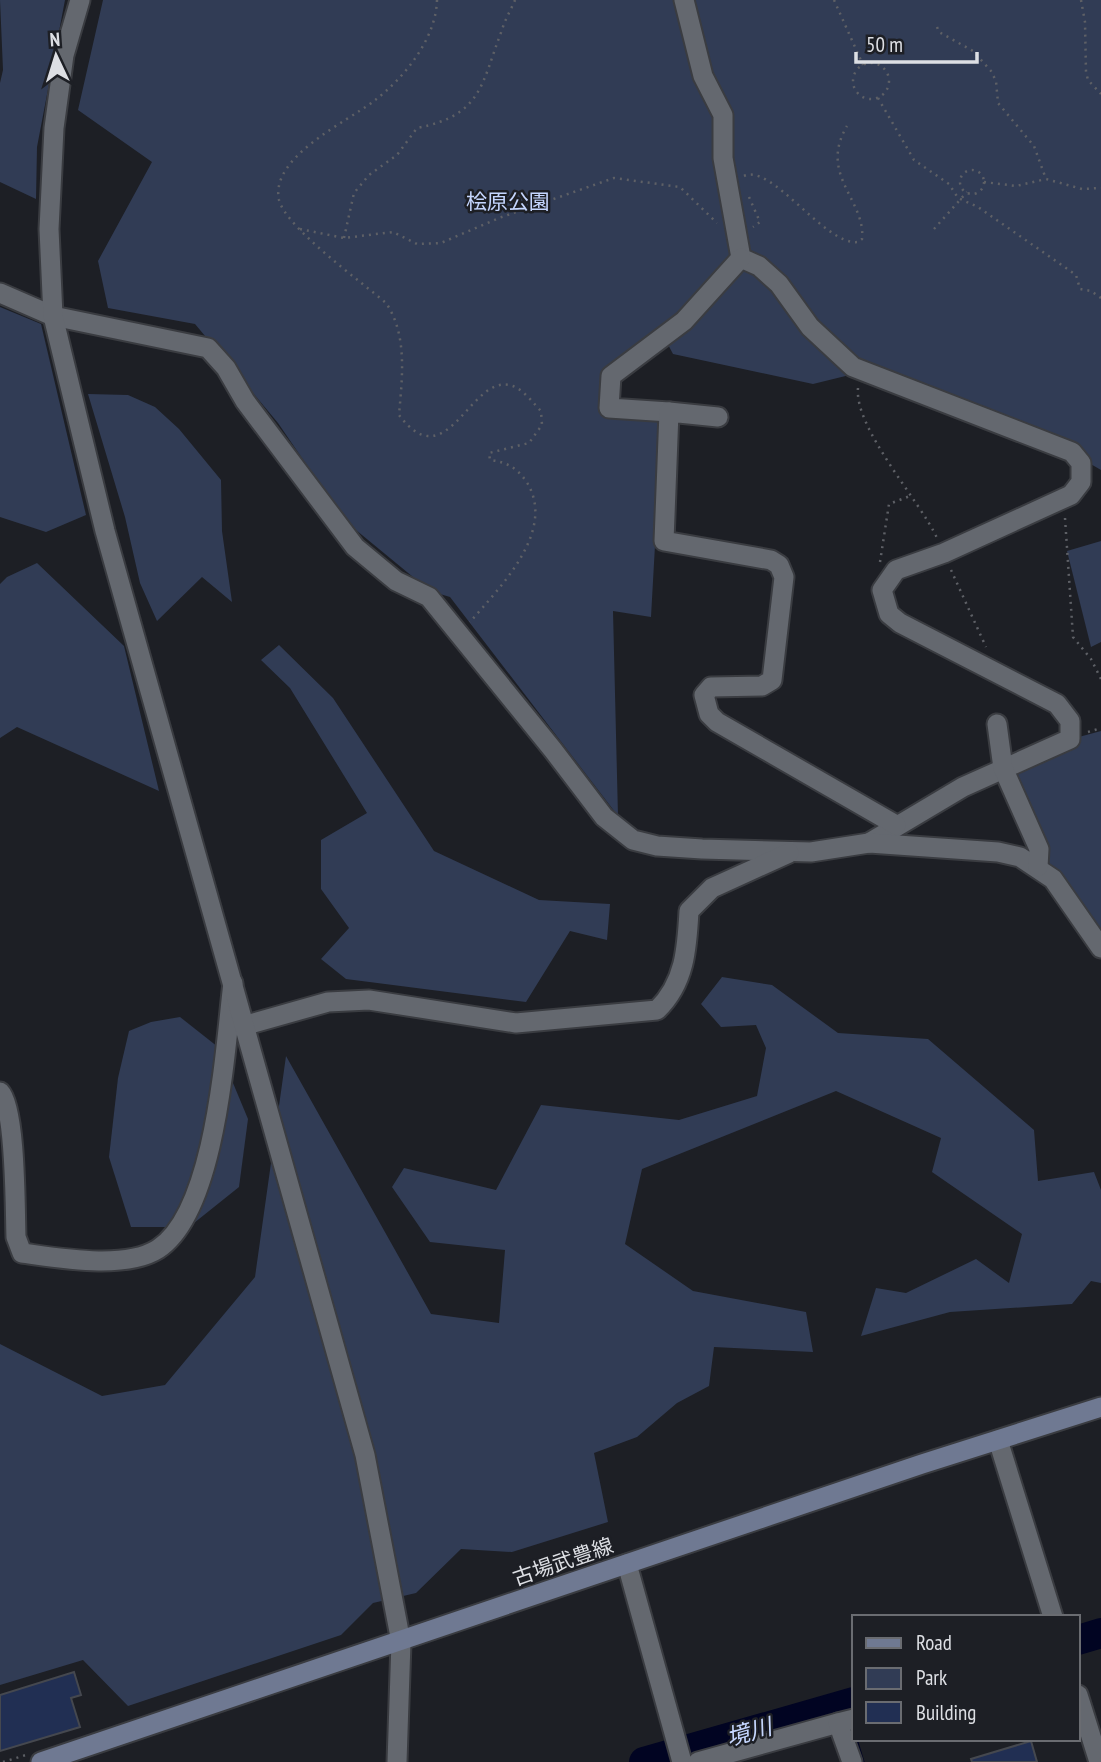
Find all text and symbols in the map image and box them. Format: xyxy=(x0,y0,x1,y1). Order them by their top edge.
north arrow xyxy=(21,21,91,91)
scale bar xyxy=(856,21,977,65)
text: N xyxy=(49,27,61,51)
text: 50 m xyxy=(866,31,903,58)
park label: 桧原公園 xyxy=(466,188,550,215)
street label: 古場武豊線 xyxy=(509,1532,617,1591)
legend xyxy=(852,1615,1080,1741)
text: Road xyxy=(916,1629,952,1656)
text: Park xyxy=(916,1664,947,1691)
text: Building xyxy=(916,1699,976,1726)
water label: 境川 xyxy=(723,1710,778,1752)

